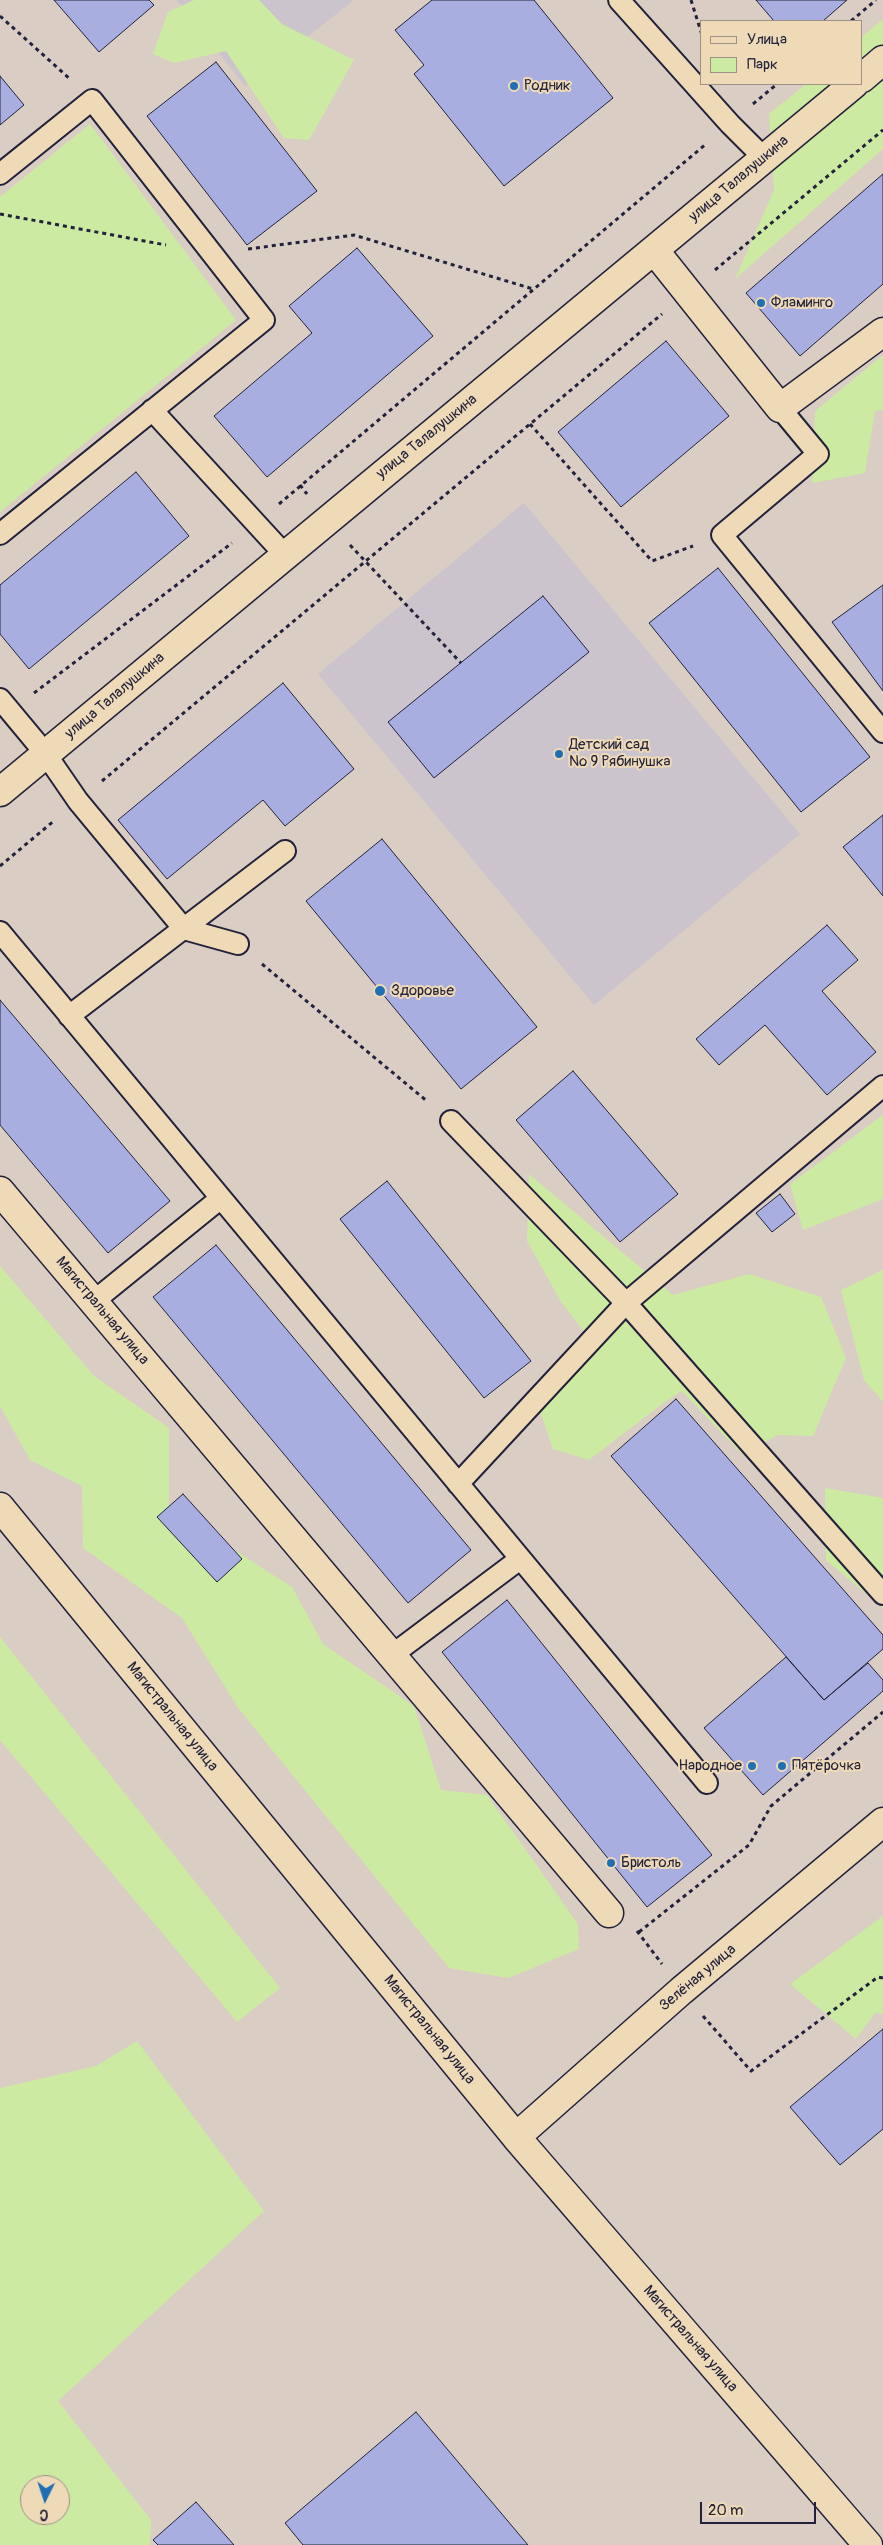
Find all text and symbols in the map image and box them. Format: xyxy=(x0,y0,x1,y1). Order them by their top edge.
legend xyxy=(700,20,863,85)
text: Улица xyxy=(747,30,787,49)
text: Парк xyxy=(747,55,778,74)
place label: Родник xyxy=(524,77,570,95)
marker: Родник xyxy=(508,80,520,92)
street label: улица Талалушкина xyxy=(686,132,792,226)
place label: Фламинго xyxy=(771,294,833,312)
marker: Фламинго xyxy=(755,297,767,309)
street label: улица Талалушкина xyxy=(373,391,481,483)
street label: улица Талалушкина xyxy=(62,649,168,743)
place label: Детский сад № 9 Рябинушка xyxy=(569,736,670,771)
marker: Детский сад № 9 Рябинушка xyxy=(553,748,565,760)
place label: Здоровье xyxy=(391,982,454,1000)
marker: Здоровье xyxy=(373,984,387,998)
street label: Магистральная улица xyxy=(52,1253,152,1369)
street label: Магистральная улица xyxy=(122,1659,222,1775)
place label: Народное xyxy=(678,1757,742,1775)
place label: Пятёрочка xyxy=(792,1757,861,1775)
marker: Народное xyxy=(746,1760,758,1772)
marker: Пятёрочка xyxy=(776,1760,788,1772)
place label: Бристоль xyxy=(621,1854,681,1872)
marker: Бристоль xyxy=(605,1857,617,1869)
street label: Зелёная улица xyxy=(656,1941,740,2015)
street label: Магистральная улица xyxy=(379,1972,479,2088)
street label: Магистральная улица xyxy=(639,2282,741,2396)
north arrow xyxy=(20,2475,70,2525)
scale bar xyxy=(703,2492,819,2524)
text: 20 m xyxy=(708,2501,743,2520)
text: С xyxy=(39,2506,49,2523)

